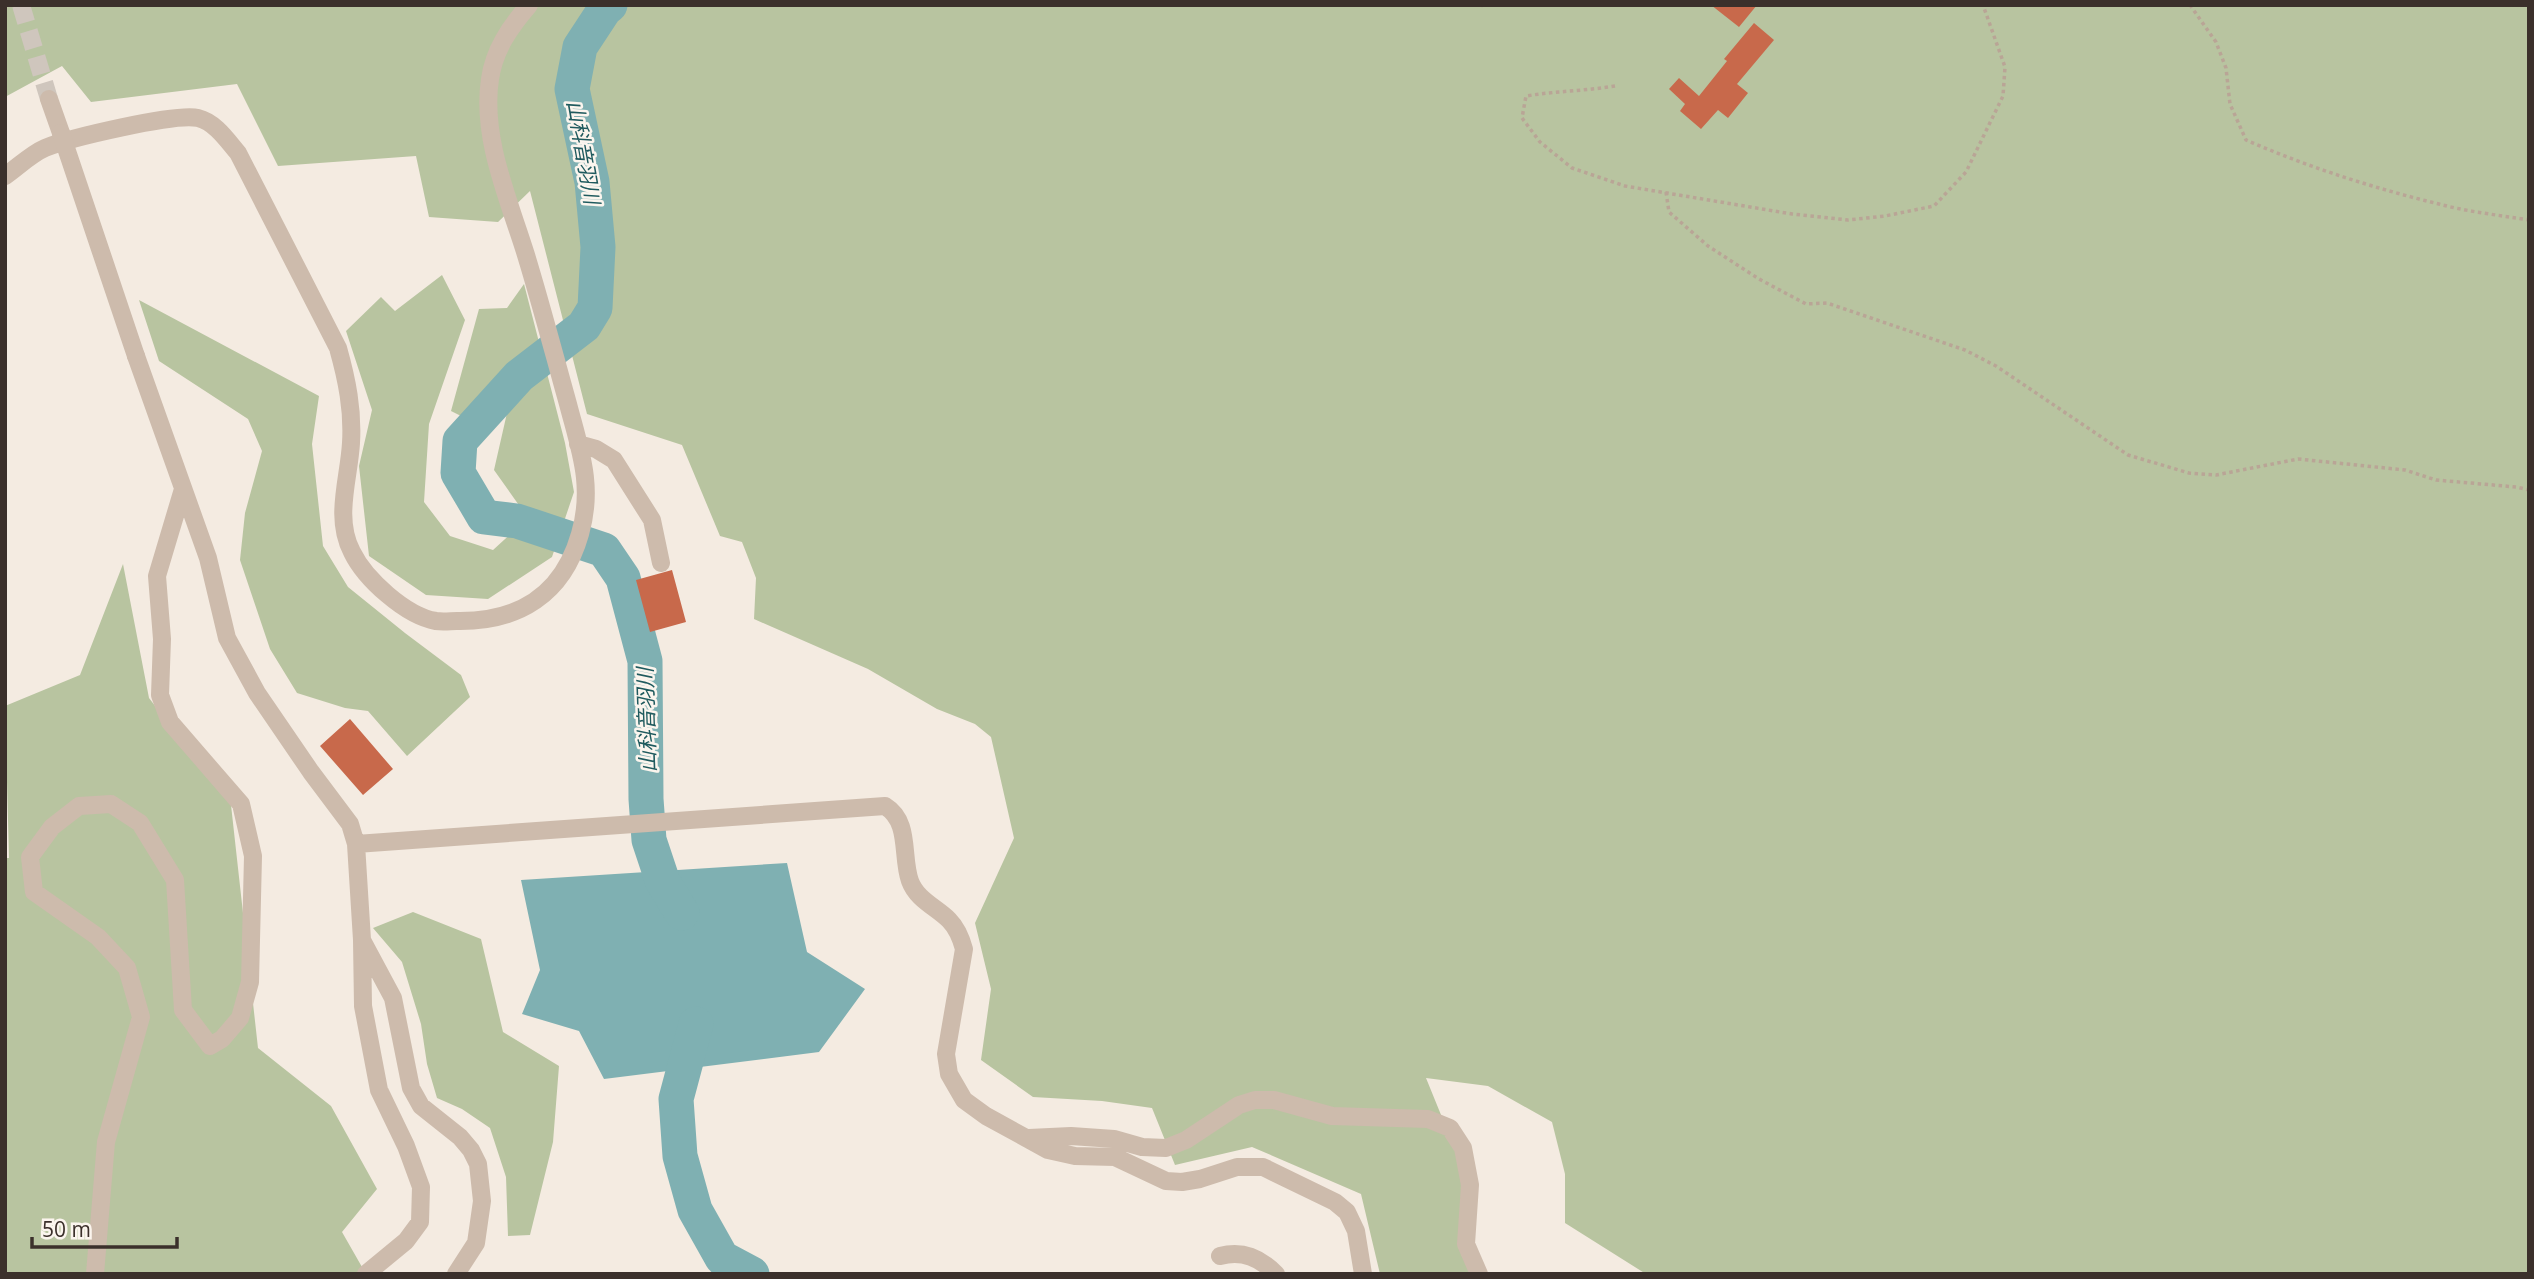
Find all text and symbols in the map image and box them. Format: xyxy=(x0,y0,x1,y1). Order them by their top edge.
water label: 山科音羽川 xyxy=(561,98,607,208)
water label: 山科音羽川 xyxy=(630,665,662,773)
scale bar xyxy=(32,1206,177,1250)
text: 50 m xyxy=(42,1215,91,1243)

